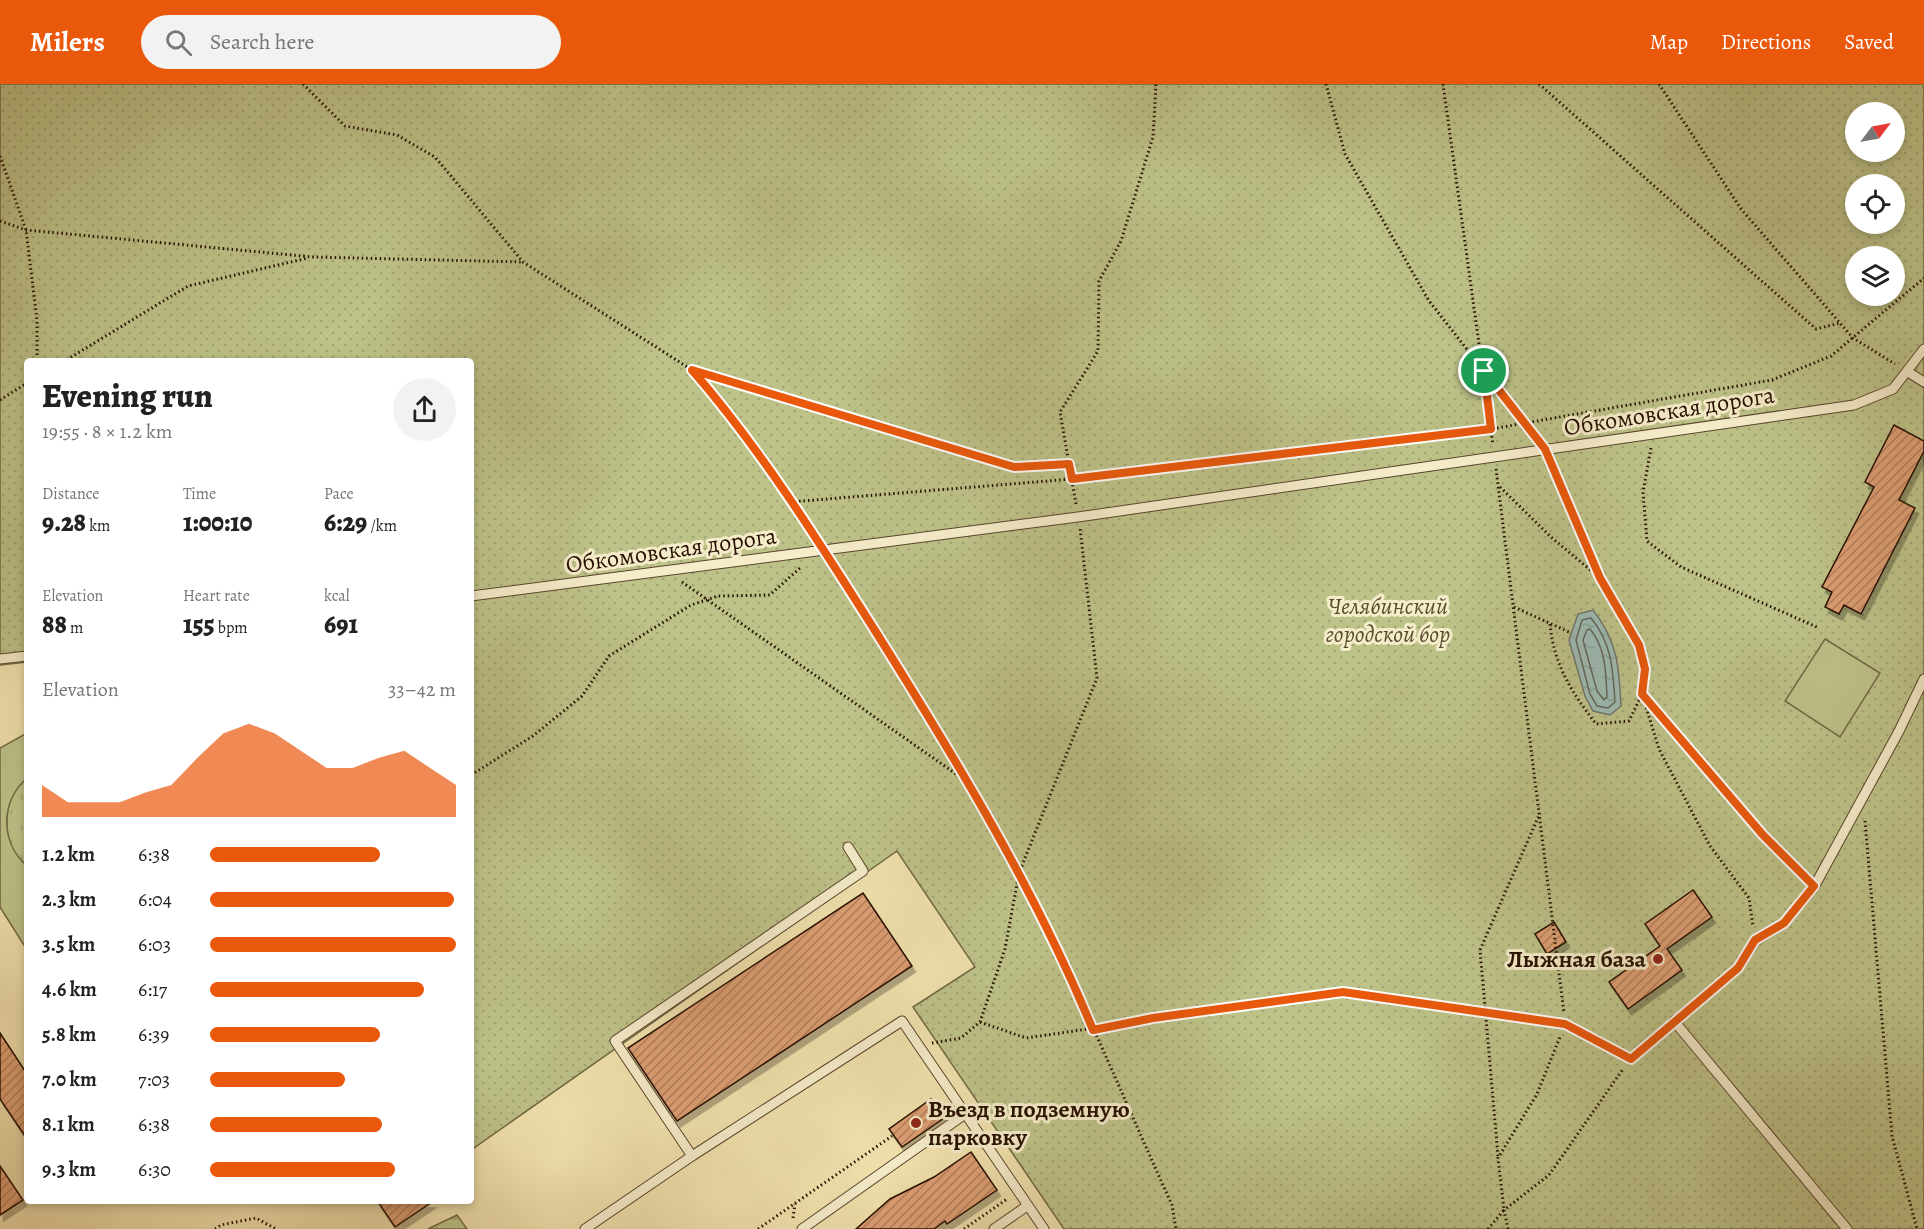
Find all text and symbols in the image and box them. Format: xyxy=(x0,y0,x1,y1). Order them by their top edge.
search box xyxy=(141,15,561,69)
text: Milers xyxy=(30,23,105,61)
icon: search xyxy=(162,26,195,59)
text: Search here xyxy=(210,27,314,57)
text: Map xyxy=(1650,28,1688,56)
text: Directions xyxy=(1721,28,1811,56)
text: Saved xyxy=(1844,28,1894,56)
north arrow xyxy=(1845,102,1905,162)
map controls xyxy=(1845,102,1905,306)
button: locate xyxy=(1845,174,1905,234)
button: layers xyxy=(1845,246,1905,306)
pin xyxy=(1458,345,1509,396)
icon: arrive xyxy=(1467,354,1500,387)
text: Evening run xyxy=(42,373,213,418)
button: share xyxy=(393,378,456,441)
street label: Обкомовская дорога xyxy=(1562,379,1776,443)
text: 19:55 · 8 × 1.2 km xyxy=(42,418,173,445)
text: Distance xyxy=(42,483,99,505)
text: Time xyxy=(183,483,216,505)
text: Pace xyxy=(324,483,354,505)
text: 9.28 xyxy=(42,505,86,540)
text: 1:00:10 xyxy=(183,505,252,540)
text: 6:29 xyxy=(324,505,367,540)
text: km xyxy=(86,515,110,537)
text: /km xyxy=(367,515,397,537)
street label: Обкомовская дорога xyxy=(564,519,778,581)
text: Elevation xyxy=(42,585,103,607)
text: Heart rate xyxy=(183,585,250,607)
text: kcal xyxy=(324,585,350,607)
park label: Челябинский городской бор xyxy=(1326,590,1450,650)
text: 88 xyxy=(42,607,67,642)
text: 155 xyxy=(183,607,215,642)
text: 691 xyxy=(324,607,358,642)
text: m xyxy=(67,617,83,639)
text: bpm xyxy=(215,617,248,639)
text: Elevation xyxy=(42,676,119,703)
text: 33–42 m xyxy=(388,676,456,703)
text: 1.2 km xyxy=(42,841,95,868)
text: 6:38 xyxy=(138,841,170,868)
text: 2.3 km xyxy=(42,886,96,913)
text: 6:04 xyxy=(138,886,172,913)
text: 3.5 km xyxy=(42,931,95,958)
text: 6:03 xyxy=(138,931,171,958)
place label: Лыжная база xyxy=(1507,943,1647,975)
marker: Лыжная база xyxy=(1651,952,1665,966)
text: 4.6 km xyxy=(42,976,97,1003)
text: 6:17 xyxy=(138,976,167,1003)
text: 5.8 km xyxy=(42,1021,96,1048)
text: 6:39 xyxy=(138,1021,169,1048)
text: 7.0 km xyxy=(42,1066,97,1093)
text: 7:03 xyxy=(138,1066,170,1093)
place label: Въезд в подземную парковку xyxy=(928,1093,1130,1153)
text: 8.1 km xyxy=(42,1111,95,1138)
text: 6:38 xyxy=(138,1111,170,1138)
marker: Въезд в подземную парковку xyxy=(909,1116,923,1130)
text: 9.3 km xyxy=(42,1156,96,1183)
text: 6:30 xyxy=(138,1156,171,1183)

